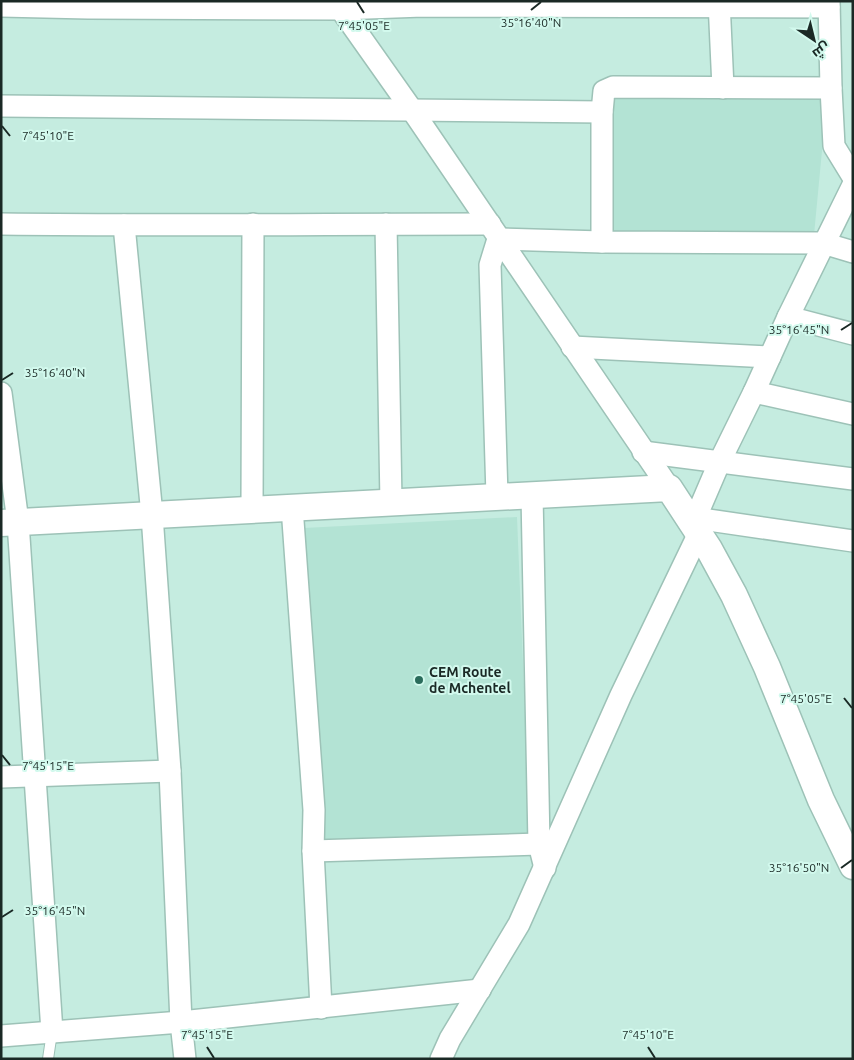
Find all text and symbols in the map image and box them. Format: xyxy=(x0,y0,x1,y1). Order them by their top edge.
north arrow xyxy=(789,15,839,65)
text: 35°16'40"N xyxy=(501,16,561,29)
text: 7°45'05"E xyxy=(338,19,390,32)
text: ش xyxy=(809,38,833,62)
text: 7°45'10"E xyxy=(22,129,74,142)
text: 35°16'45"N xyxy=(769,323,829,336)
text: 35°16'40"N xyxy=(25,366,85,379)
place label: CEM Route de Mchentel xyxy=(429,664,511,696)
marker: CEM Route de Mchentel xyxy=(413,674,425,686)
text: 7°45'05"E xyxy=(780,692,832,705)
text: 7°45'15"E xyxy=(22,759,74,772)
text: 35°16'50"N xyxy=(769,861,829,874)
text: 35°16'45"N xyxy=(25,904,85,917)
text: 7°45'15"E xyxy=(181,1028,233,1041)
text: 7°45'10"E xyxy=(622,1028,674,1041)

